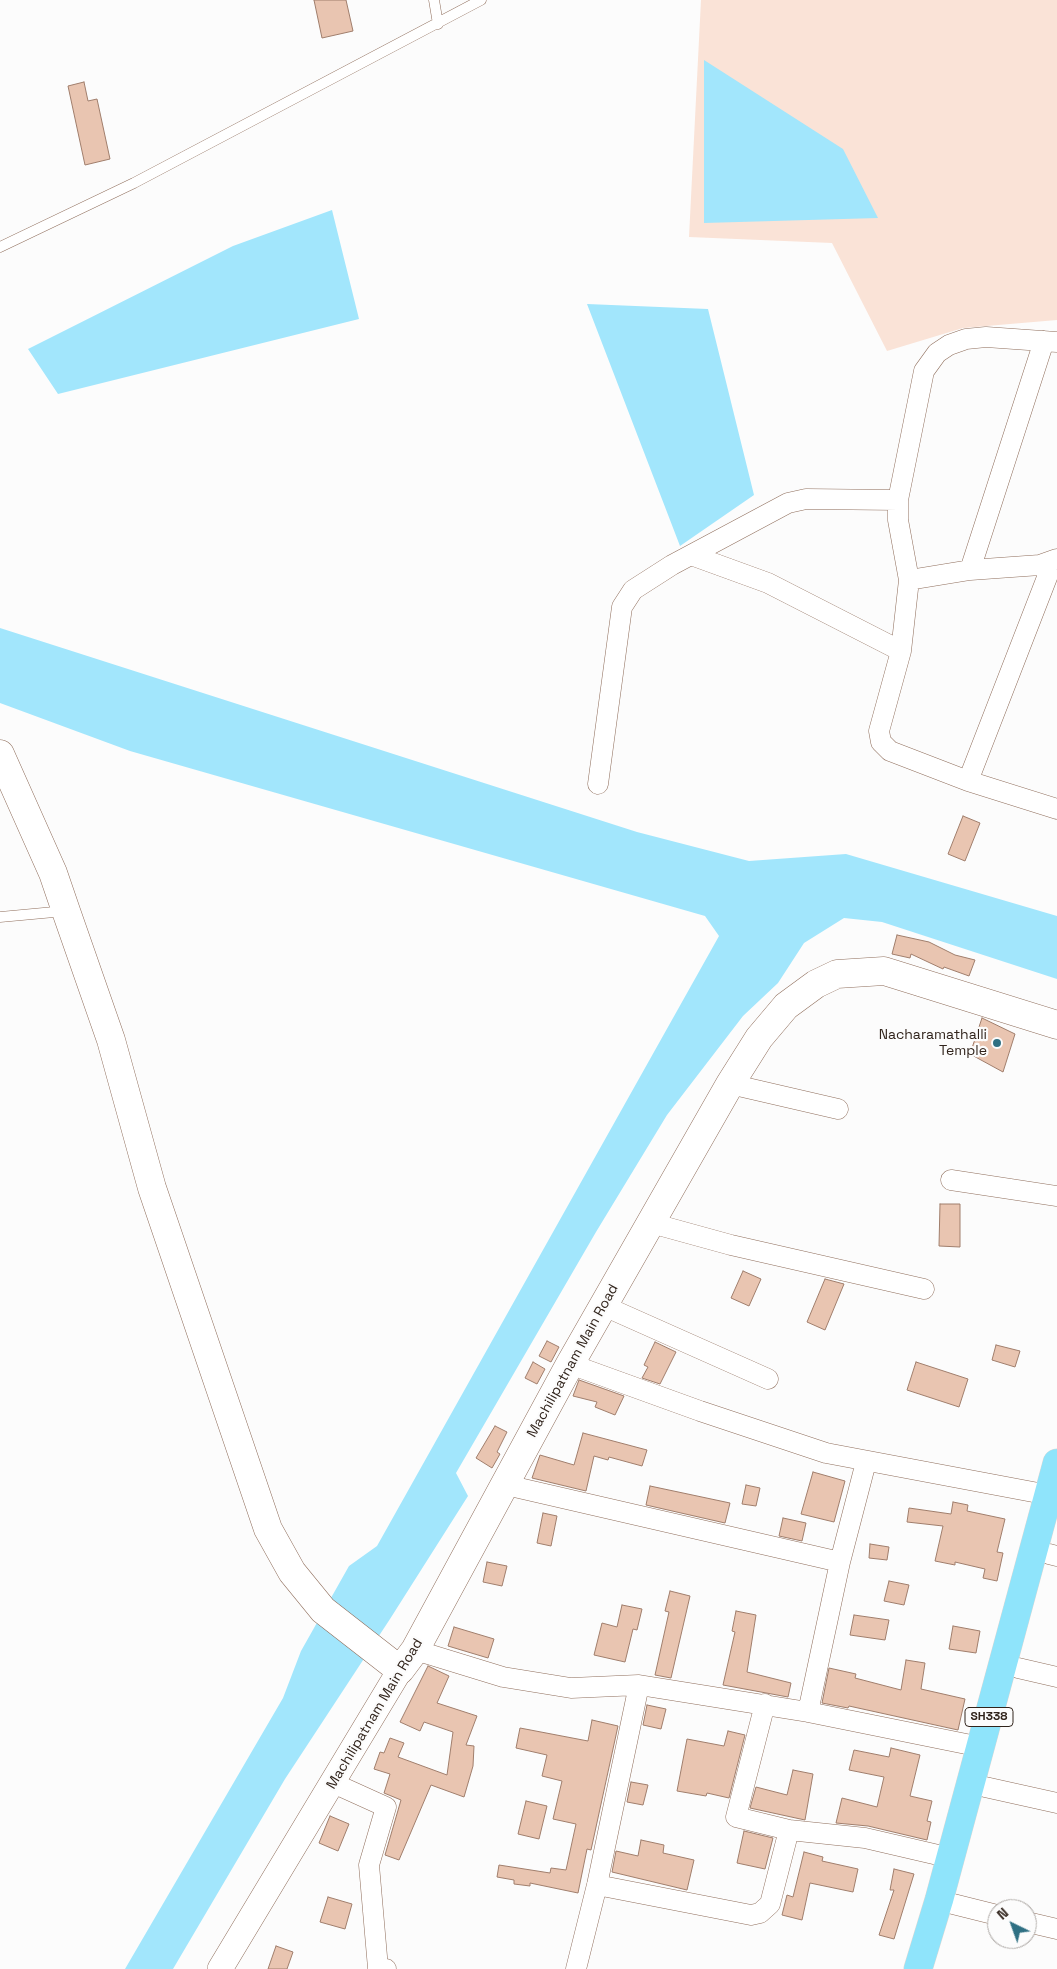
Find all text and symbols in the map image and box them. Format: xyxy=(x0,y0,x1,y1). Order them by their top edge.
place label: Nacharamathalli Temple xyxy=(879,1027,987,1060)
marker: Nacharamathalli Temple xyxy=(991,1037,1003,1049)
street label: Machilipatnam Main Road xyxy=(524,1281,622,1441)
street label: Machilipatnam Main Road xyxy=(323,1636,427,1792)
road number: SH338 xyxy=(965,1708,1013,1726)
north arrow xyxy=(987,1899,1037,1949)
text: N xyxy=(993,1904,1012,1923)

